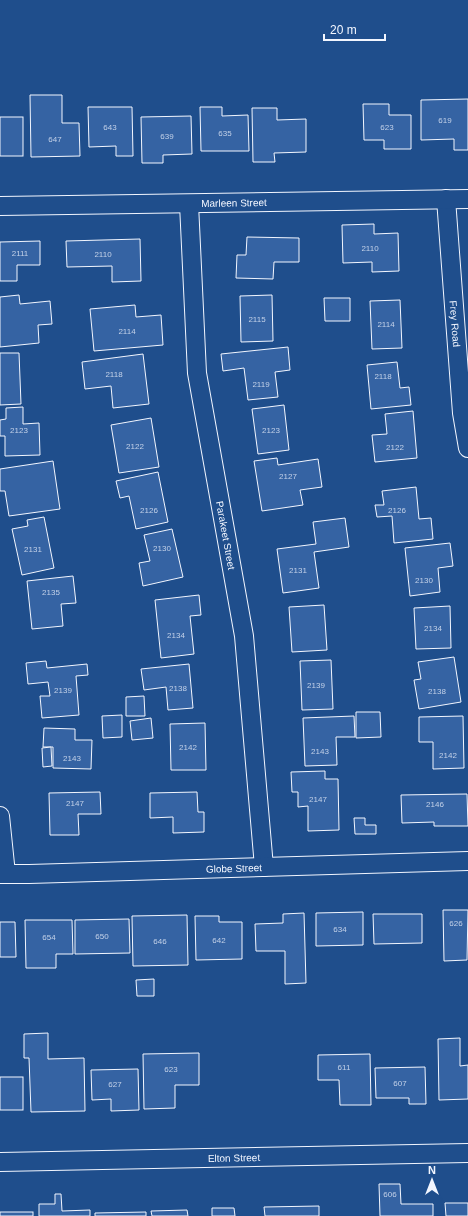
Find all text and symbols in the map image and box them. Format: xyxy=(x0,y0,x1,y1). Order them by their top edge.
scale bar xyxy=(324,16,385,42)
text: 20 m xyxy=(330,23,357,37)
house number: 619 xyxy=(438,116,452,125)
house number: 643 xyxy=(103,123,117,132)
house number: 623 xyxy=(380,123,394,132)
house number: 635 xyxy=(218,129,232,138)
house number: 639 xyxy=(160,132,174,141)
house number: 647 xyxy=(48,135,62,144)
street label: Marleen Street xyxy=(201,197,267,209)
house number: 2110 xyxy=(361,244,379,253)
house number: 2111 xyxy=(12,249,29,258)
house number: 2110 xyxy=(94,250,112,259)
street label: Frey Road xyxy=(448,300,462,347)
house number: 2115 xyxy=(248,315,266,324)
house number: 2114 xyxy=(377,320,395,329)
house number: 2114 xyxy=(118,327,136,336)
house number: 2118 xyxy=(105,370,123,379)
house number: 2118 xyxy=(374,372,392,381)
house number: 2119 xyxy=(252,380,270,389)
house number: 2123 xyxy=(10,426,28,435)
house number: 2123 xyxy=(262,426,280,435)
house number: 2122 xyxy=(126,442,144,451)
house number: 2122 xyxy=(386,443,404,452)
house number: 2127 xyxy=(279,472,297,481)
street label: Parakeet Street xyxy=(214,500,237,571)
house number: 2126 xyxy=(140,506,158,515)
house number: 2126 xyxy=(388,506,406,515)
house number: 2130 xyxy=(153,544,171,553)
house number: 2131 xyxy=(24,545,42,554)
house number: 2131 xyxy=(289,566,307,575)
house number: 2130 xyxy=(415,576,433,585)
house number: 2135 xyxy=(42,588,60,597)
house number: 2134 xyxy=(424,624,442,633)
house number: 2134 xyxy=(167,631,185,640)
house number: 2139 xyxy=(307,681,325,690)
house number: 2138 xyxy=(169,684,187,693)
house number: 2139 xyxy=(54,686,72,695)
house number: 2138 xyxy=(428,687,446,696)
house number: 2142 xyxy=(179,743,197,752)
house number: 2143 xyxy=(311,747,329,756)
house number: 2142 xyxy=(439,751,457,760)
house number: 2143 xyxy=(63,754,81,763)
house number: 2147 xyxy=(309,795,327,804)
house number: 2147 xyxy=(66,799,84,808)
house number: 2146 xyxy=(426,800,444,809)
street label: Globe Street xyxy=(206,862,262,875)
house number: 626 xyxy=(449,919,463,928)
house number: 634 xyxy=(333,925,347,934)
house number: 650 xyxy=(95,932,109,941)
house number: 654 xyxy=(42,933,56,942)
house number: 642 xyxy=(212,936,226,945)
house number: 646 xyxy=(153,937,167,946)
house number: 611 xyxy=(338,1063,351,1072)
house number: 623 xyxy=(164,1065,178,1074)
house number: 607 xyxy=(393,1079,407,1088)
house number: 627 xyxy=(108,1080,122,1089)
street label: Elton Street xyxy=(208,1152,260,1164)
north arrow xyxy=(412,1160,452,1200)
text: N xyxy=(428,1164,436,1176)
house number: 606 xyxy=(383,1190,397,1199)

